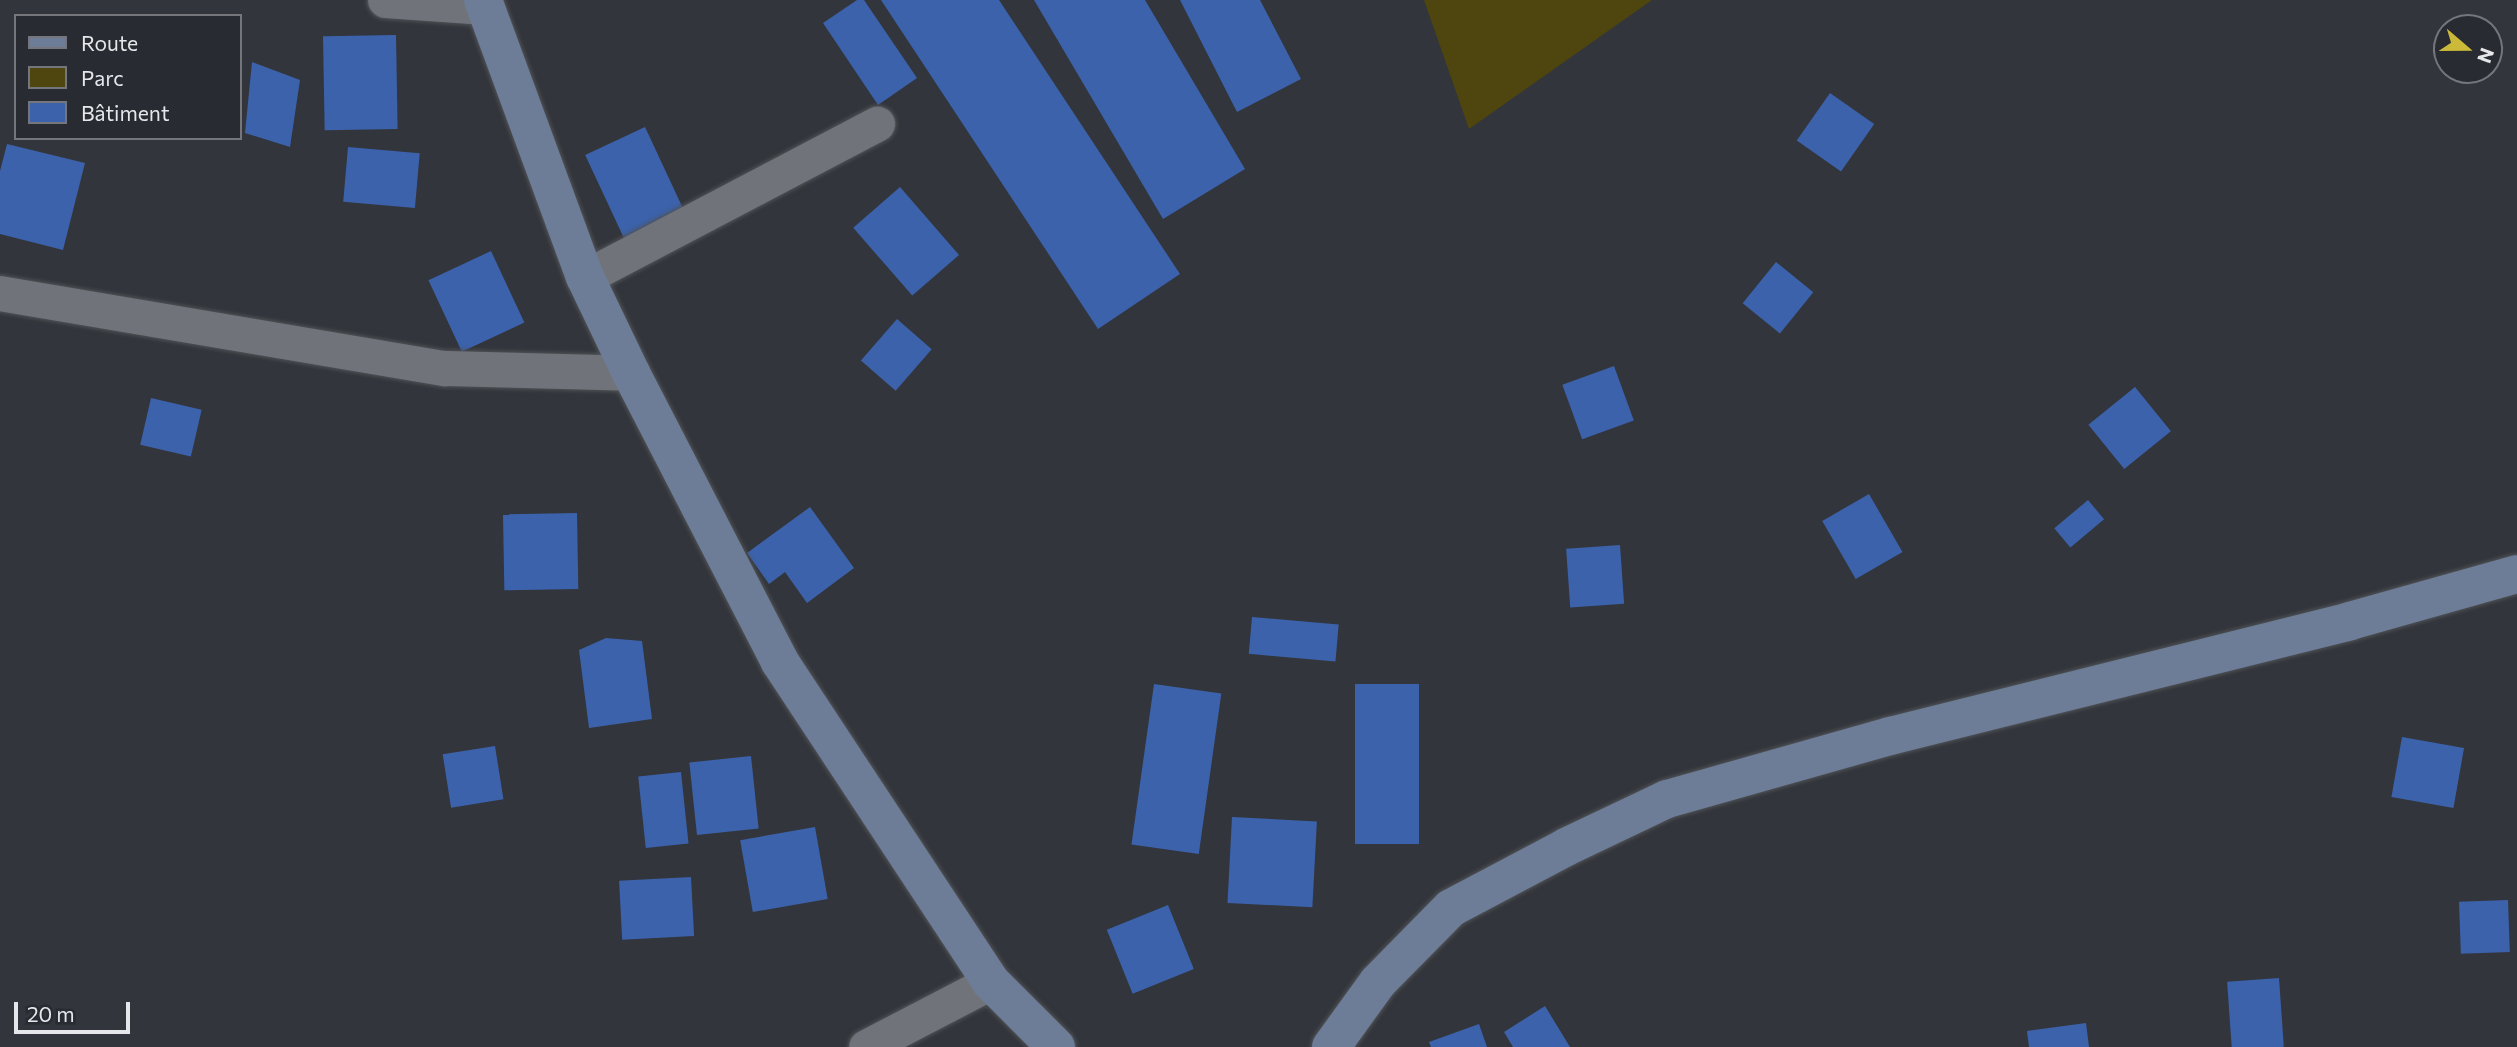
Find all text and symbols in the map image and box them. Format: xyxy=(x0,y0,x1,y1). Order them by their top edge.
legend xyxy=(14,14,242,140)
north arrow xyxy=(2433,14,2503,84)
text: Route xyxy=(81,30,138,55)
text: N xyxy=(2473,45,2500,66)
text: Parc xyxy=(81,65,124,90)
text: Bâtiment xyxy=(81,100,170,125)
scale bar xyxy=(18,988,133,1032)
text: 20 m xyxy=(27,1001,75,1026)

